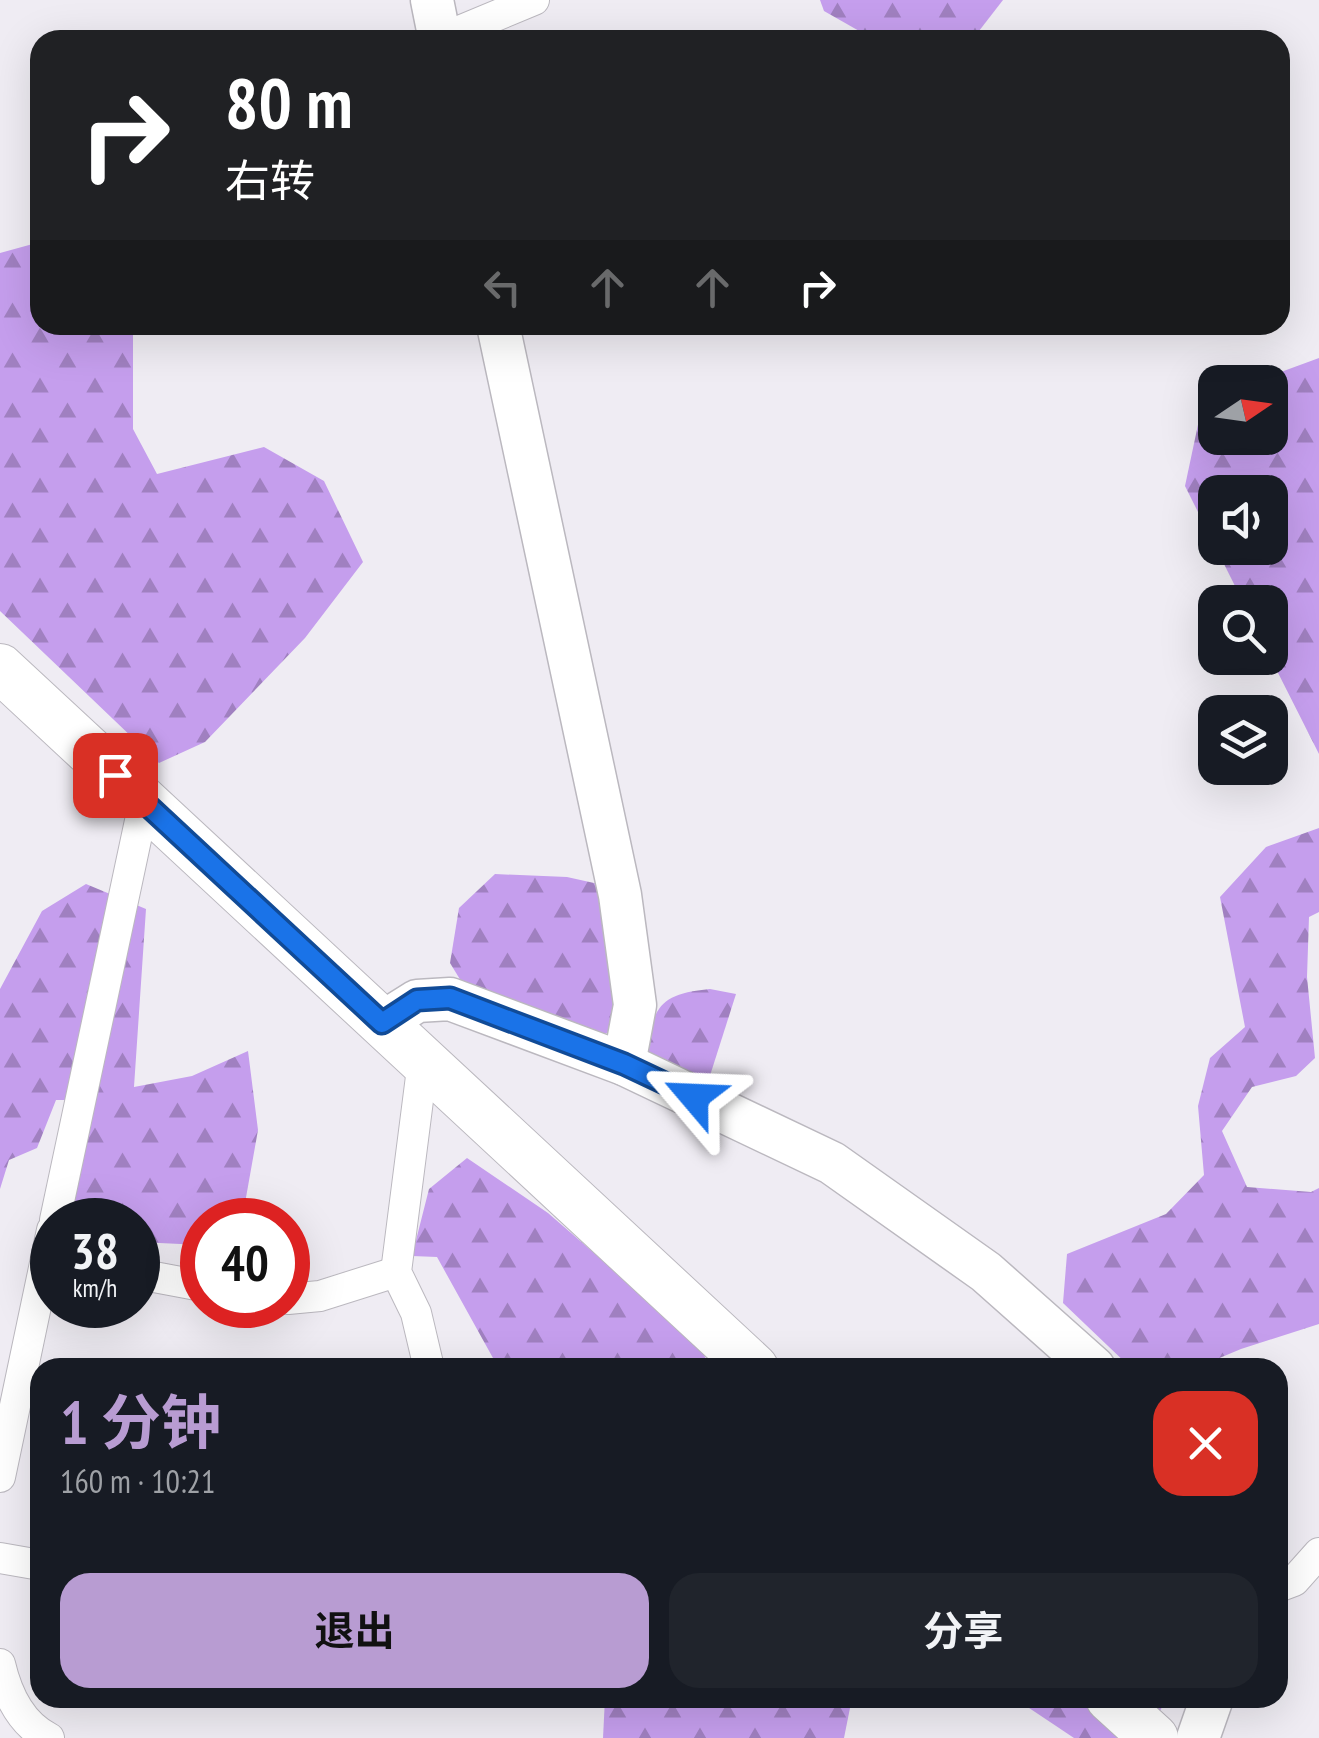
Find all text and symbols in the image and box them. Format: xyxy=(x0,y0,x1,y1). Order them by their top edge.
text: 80 m xyxy=(225,57,353,147)
icon: right xyxy=(60,70,190,200)
text: 右转 xyxy=(225,151,315,209)
icon: left xyxy=(475,260,530,315)
icon: ahead xyxy=(580,260,635,315)
icon: ahead xyxy=(685,260,740,315)
icon: right xyxy=(790,260,845,315)
north arrow xyxy=(1198,365,1288,455)
map controls xyxy=(1198,365,1288,785)
button: sound xyxy=(1198,475,1288,565)
button: search xyxy=(1198,585,1288,675)
button: layers xyxy=(1198,695,1288,785)
pin xyxy=(73,733,158,818)
icon: arrive xyxy=(88,748,143,803)
position arrow xyxy=(642,1045,746,1149)
speed limit sign: 40 xyxy=(180,1198,310,1328)
text: 38 xyxy=(71,1218,119,1283)
text: km/h xyxy=(73,1272,117,1304)
text: 1 分钟 xyxy=(60,1383,221,1461)
button: close xyxy=(1153,1391,1258,1496)
text: 160 m · 10:21 xyxy=(60,1460,215,1502)
button: 退出 xyxy=(60,1573,649,1688)
button: 分享 xyxy=(669,1573,1258,1688)

